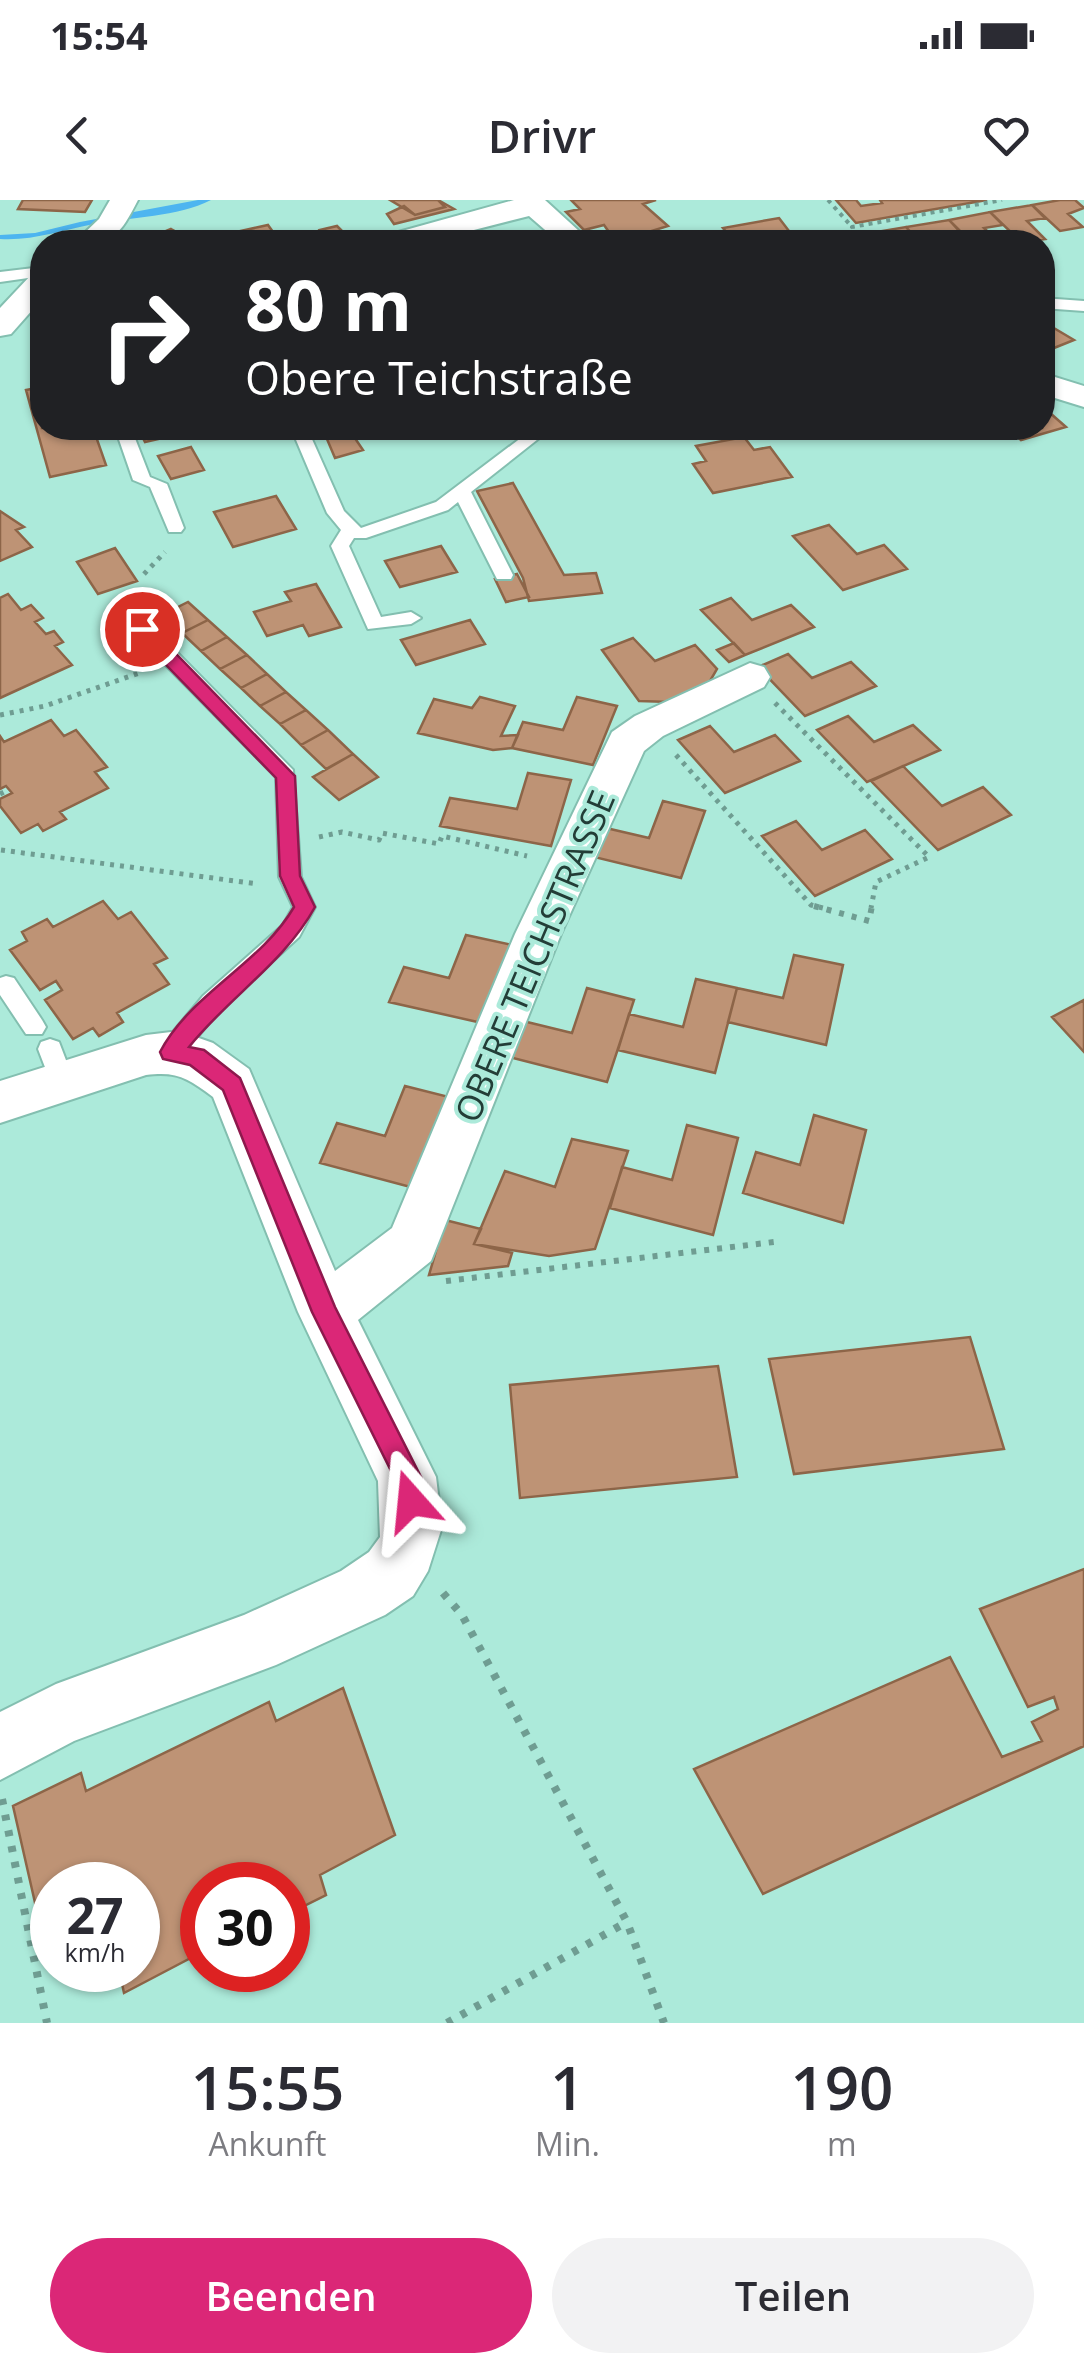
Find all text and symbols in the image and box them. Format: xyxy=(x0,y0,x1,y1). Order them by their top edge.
text: 15:54 xyxy=(50,9,148,61)
text: Drivr xyxy=(488,105,596,166)
icon: back xyxy=(50,108,105,163)
icon: heart xyxy=(979,108,1034,163)
text: 80 m xyxy=(245,256,412,352)
icon: right xyxy=(80,270,210,400)
text: Obere Teichstraße xyxy=(245,347,633,408)
pin xyxy=(100,587,185,672)
icon: arrive xyxy=(115,602,170,657)
street label: OBERE TEICHSTRASSE xyxy=(443,783,625,1129)
position arrow xyxy=(359,1449,463,1553)
speed limit sign: 30 xyxy=(180,1862,310,1992)
text: 27 xyxy=(66,1881,124,1949)
text: km/h xyxy=(65,1935,125,1969)
text: 15:55 xyxy=(191,2046,344,2128)
text: 1 xyxy=(550,2046,585,2128)
text: 190 xyxy=(790,2046,893,2128)
text: Ankunft xyxy=(208,2122,327,2165)
text: Min. xyxy=(535,2122,600,2165)
text: m xyxy=(827,2122,857,2165)
button: Beenden xyxy=(50,2238,532,2353)
button: Teilen xyxy=(552,2238,1034,2353)

